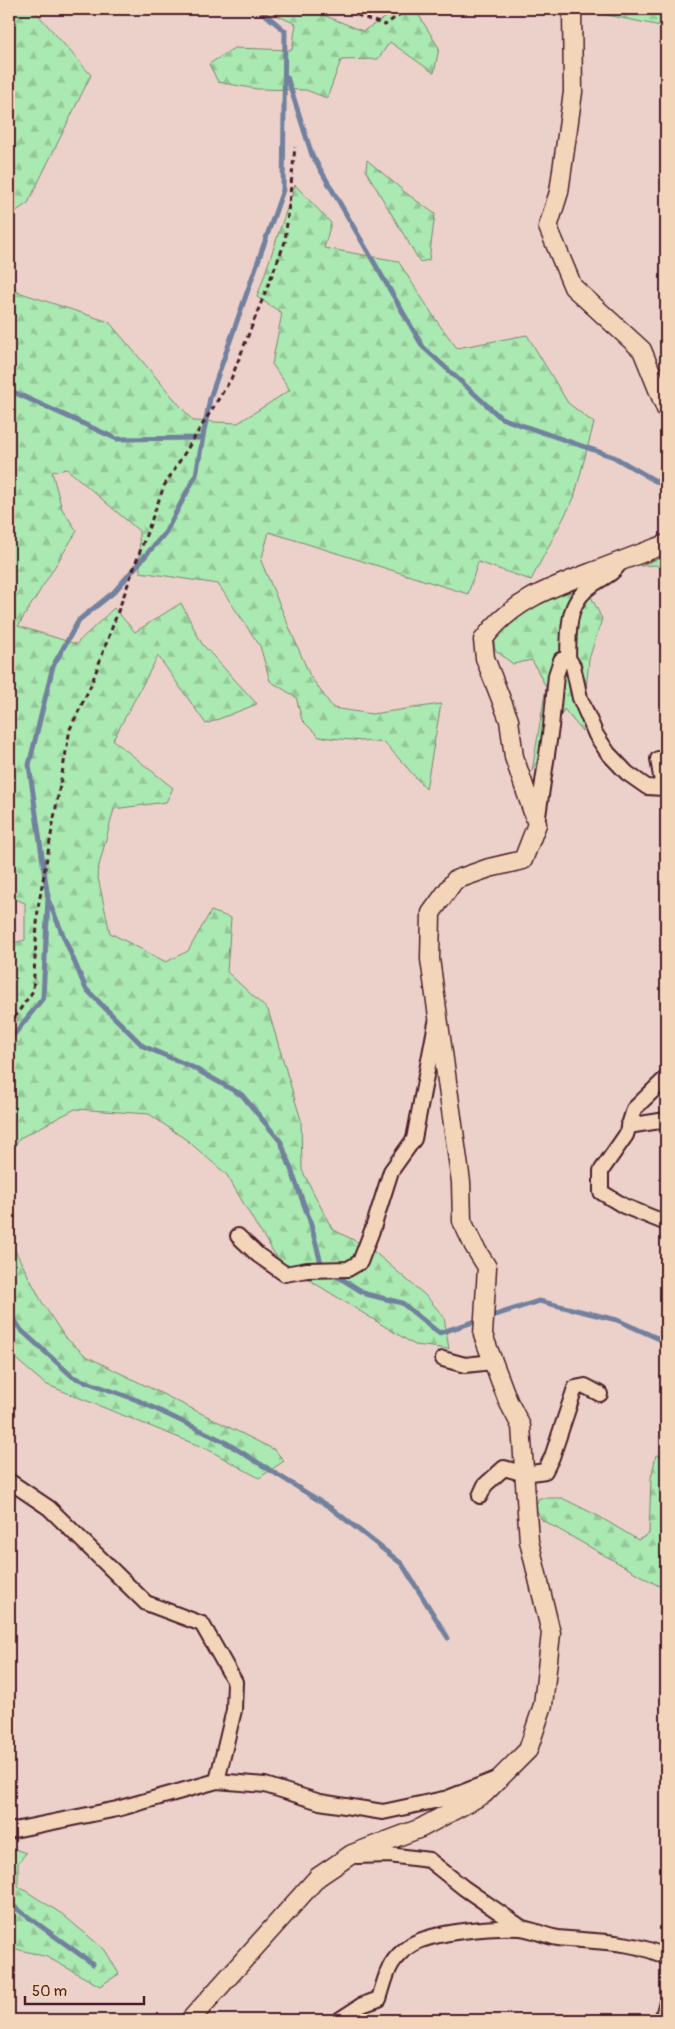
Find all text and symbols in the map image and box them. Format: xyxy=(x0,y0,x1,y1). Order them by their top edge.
scale bar xyxy=(25,1974,144,2006)
text: 50 m xyxy=(32,1982,67,2001)

